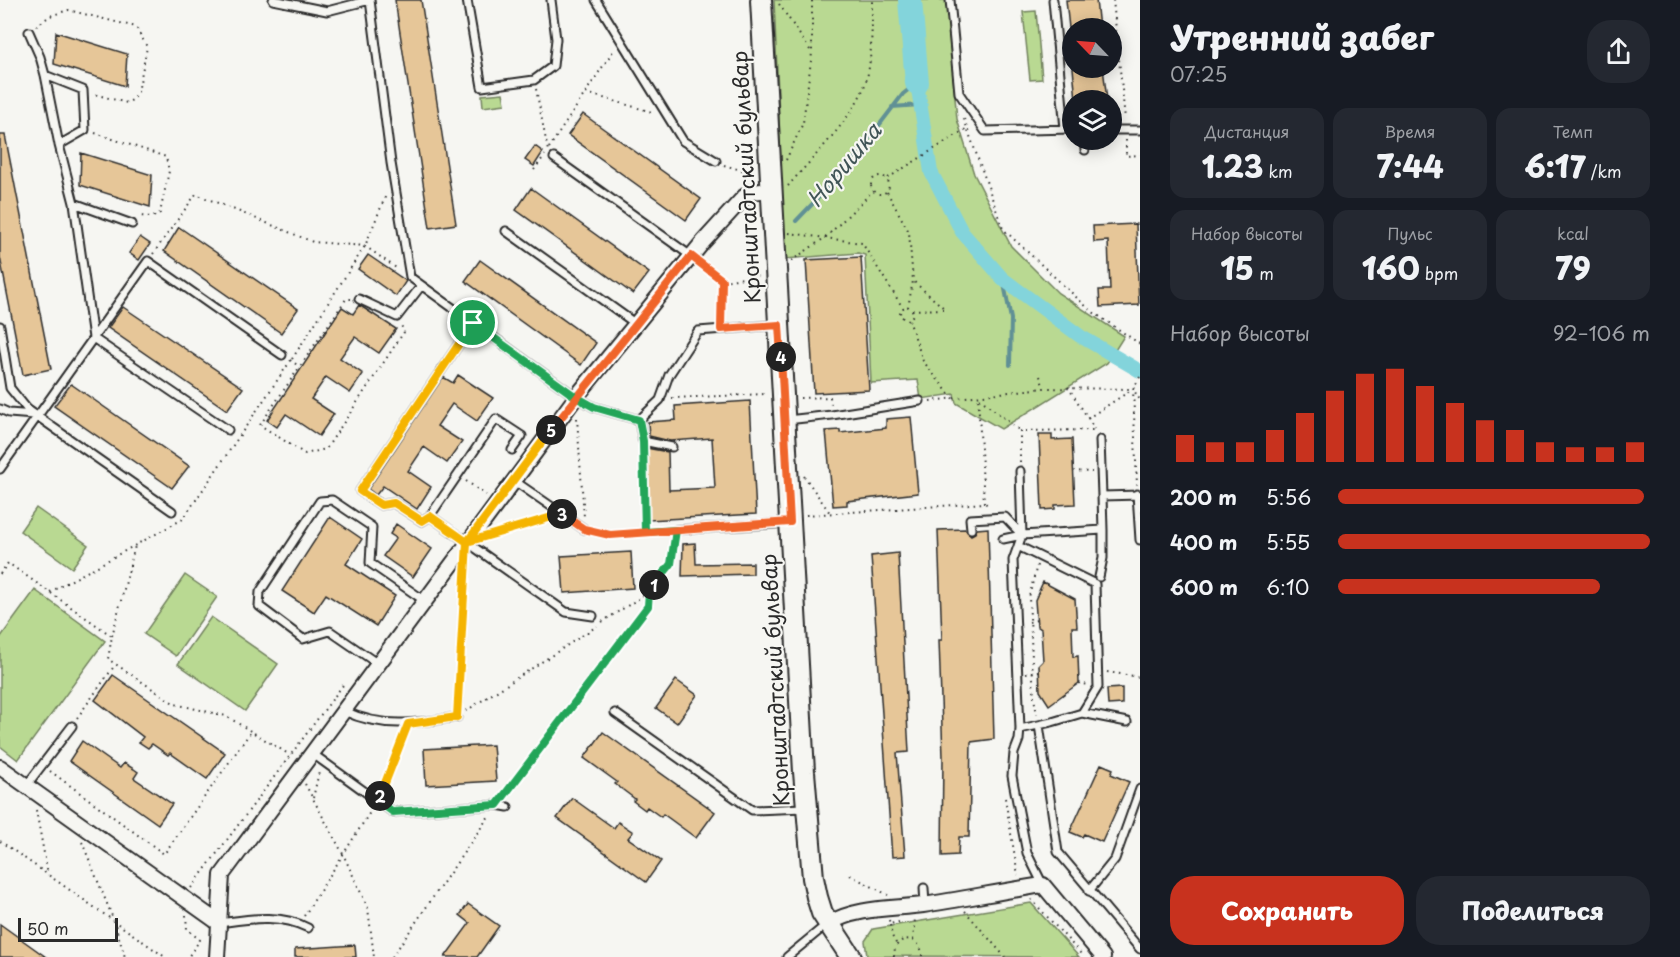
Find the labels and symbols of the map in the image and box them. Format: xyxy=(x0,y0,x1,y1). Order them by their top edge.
north arrow xyxy=(1062,18,1122,78)
street label: Кронштадтский бульвар xyxy=(722,50,768,304)
water label: Норишка xyxy=(798,114,889,213)
pin xyxy=(447,297,498,348)
pin: 4 xyxy=(766,342,796,372)
pin: 5 xyxy=(536,415,566,445)
pin: 3 xyxy=(547,499,577,529)
street label: Кронштадтский бульвар xyxy=(751,553,797,807)
pin: 1 xyxy=(639,570,669,600)
pin: 2 xyxy=(365,781,395,811)
scale bar xyxy=(18,915,118,942)

